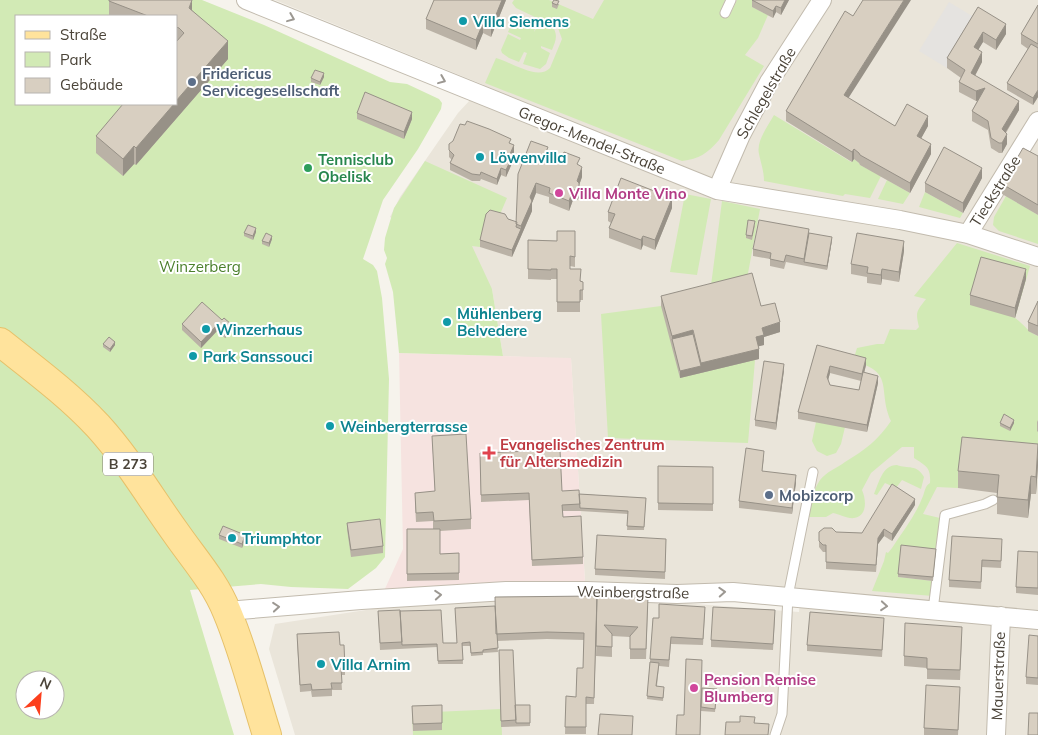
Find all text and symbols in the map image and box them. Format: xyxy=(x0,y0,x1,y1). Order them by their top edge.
one-way arrow xyxy=(286,12,295,23)
place label: Villa Siemens xyxy=(472,12,569,31)
legend xyxy=(15,15,178,105)
marker: Villa Siemens xyxy=(457,15,469,27)
text: Straße xyxy=(60,25,107,44)
street label: Schlegelstraße xyxy=(732,44,800,142)
text: Park xyxy=(60,50,92,69)
place label: Fridericus Servicegesellschaft xyxy=(202,64,340,100)
one-way arrow xyxy=(437,74,446,84)
text: Gebäude xyxy=(60,75,123,94)
marker: Fridericus Servicegesellschaft xyxy=(186,76,198,88)
street label: Gregor-Mendel-Straße xyxy=(516,102,668,178)
place label: Löwenvilla xyxy=(490,148,567,167)
place label: Tennisclub Obelisk xyxy=(318,150,394,186)
marker: Löwenvilla xyxy=(474,151,486,163)
street label: Tieckstraße xyxy=(966,152,1024,230)
marker: Tennisclub Obelisk xyxy=(302,162,314,174)
place label: Villa Monte Vino xyxy=(568,184,687,203)
marker: Villa Monte Vino xyxy=(553,187,565,199)
park label: Winzerberg xyxy=(159,257,241,276)
place label: Mühlenberg Belvedere xyxy=(457,304,542,340)
marker: Mühlenberg Belvedere xyxy=(441,316,453,328)
place label: Winzerhaus xyxy=(216,320,302,339)
marker: Winzerhaus xyxy=(200,323,212,335)
place label: Park Sanssouci xyxy=(203,347,313,366)
marker: Park Sanssouci xyxy=(187,350,199,362)
place label: Weinbergterrasse xyxy=(340,417,468,436)
marker: Weinbergterrasse xyxy=(324,420,336,432)
place label: Evangelisches Zentrum für Altersmedizin xyxy=(500,435,665,471)
marker: Evangelisches Zentrum für Altersmedizin xyxy=(482,446,496,460)
road number: B 273 xyxy=(103,452,153,476)
place label: Mobizcorp xyxy=(779,486,853,505)
marker: Mobizcorp xyxy=(763,489,775,501)
place label: Triumphtor xyxy=(242,529,321,548)
marker: Triumphtor xyxy=(226,532,238,544)
street label: Weinbergstraße xyxy=(577,582,689,602)
one-way arrow xyxy=(719,587,727,598)
one-way arrow xyxy=(434,590,442,601)
one-way arrow xyxy=(880,600,888,611)
one-way arrow xyxy=(272,602,280,613)
street label: Mauerstraße xyxy=(987,631,1009,721)
place label: Villa Arnim xyxy=(330,655,411,674)
marker: Villa Arnim xyxy=(315,658,327,670)
north arrow xyxy=(15,670,65,720)
place label: Pension Remise Blumberg xyxy=(704,670,816,706)
text: N xyxy=(37,673,54,694)
marker: Pension Remise Blumberg xyxy=(688,682,700,694)

